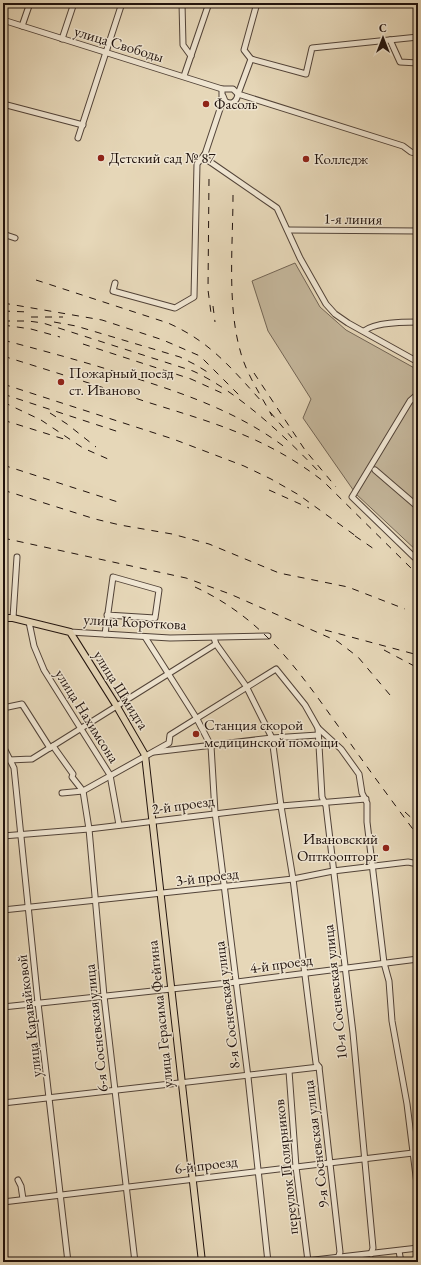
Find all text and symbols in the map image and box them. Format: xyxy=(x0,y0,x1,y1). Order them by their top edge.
north arrow xyxy=(363,18,403,58)
street label: улица Свободы xyxy=(72,21,166,66)
text: С xyxy=(379,21,387,35)
place label: Фасоль xyxy=(214,94,258,113)
marker: Фасоль xyxy=(201,99,211,109)
place label: Детский сад № 87 xyxy=(109,148,216,167)
place label: Колледж xyxy=(314,149,369,168)
marker: Детский сад № 87 xyxy=(96,153,106,163)
marker: Колледж xyxy=(301,154,311,164)
street label: 1-я линия xyxy=(324,208,383,229)
place label: Пожарный поезд ст. Иваново xyxy=(69,363,174,399)
marker: Пожарный поезд ст. Иваново xyxy=(56,377,66,387)
street label: улица Короткова xyxy=(83,609,187,634)
street label: улица Шмидта xyxy=(90,647,153,733)
street label: улица Нахимсона xyxy=(51,665,124,766)
place label: Станция скорой медицинской помощи xyxy=(204,715,339,751)
marker: Станция скорой медицинской помощи xyxy=(191,729,201,739)
street label: 2-й проезд xyxy=(150,791,216,818)
place label: Ивановский Опткоопторг xyxy=(297,829,379,865)
marker: Ивановский Опткоопторг xyxy=(381,843,391,853)
street label: 3-й проезд xyxy=(174,863,240,890)
street label: 10-я Сосневская улица xyxy=(318,924,351,1061)
street label: улица Герасима Фейгина xyxy=(142,939,177,1089)
street label: 8-я Сосневская улица xyxy=(209,940,244,1070)
street label: 4-й проезд xyxy=(248,950,314,977)
street label: улица Каравайковой xyxy=(12,953,45,1079)
street label: 6-я Сосневская улица xyxy=(79,963,112,1093)
street label: 9-я Сосневская улица xyxy=(298,1079,333,1209)
street label: переулок Полярников xyxy=(269,1099,302,1235)
street label: 6-й проезд xyxy=(173,1151,239,1178)

